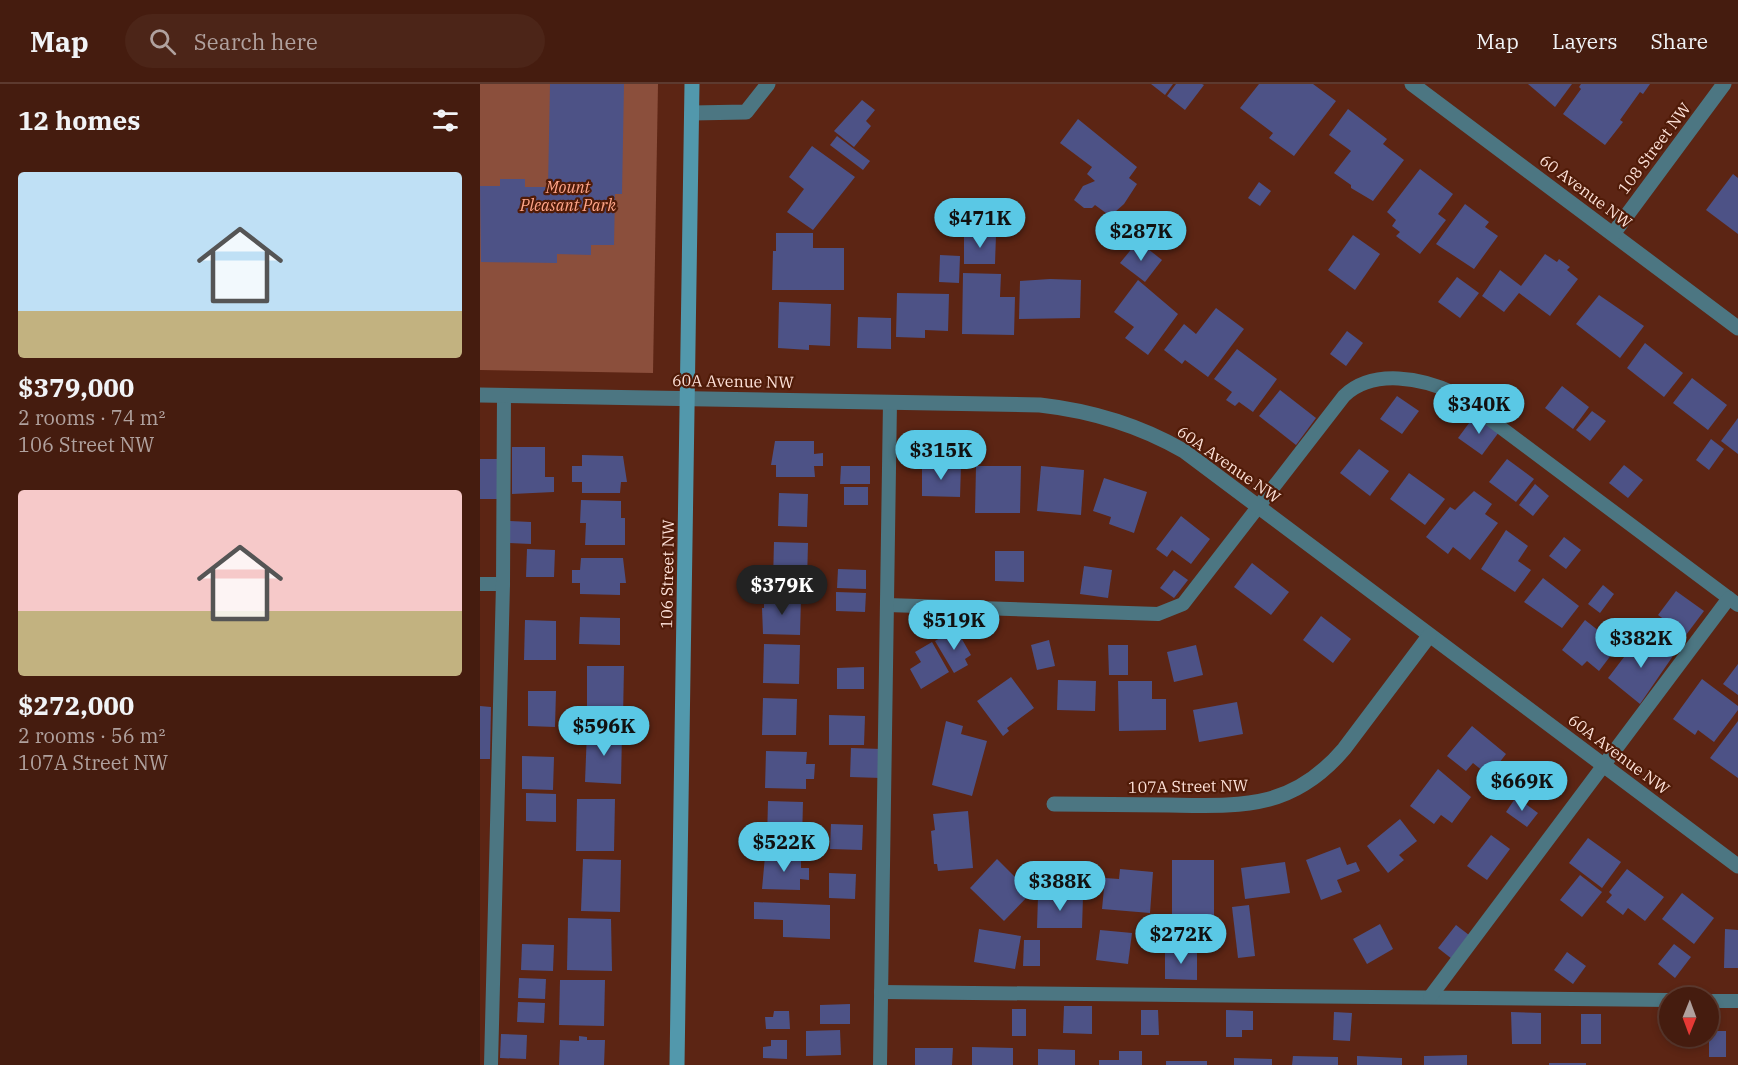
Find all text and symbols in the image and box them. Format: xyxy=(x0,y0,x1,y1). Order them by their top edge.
search box xyxy=(125,14,545,68)
text: Map xyxy=(30,23,89,60)
icon: search xyxy=(146,25,179,58)
text: Search here xyxy=(194,27,318,56)
text: Map xyxy=(1476,27,1519,55)
text: Layers xyxy=(1552,27,1618,55)
text: Share xyxy=(1651,27,1708,55)
street label: 108 Street NW xyxy=(1613,98,1695,198)
text: 12 homes xyxy=(18,103,140,137)
icon: filters xyxy=(429,104,462,137)
street label: 60 Avenue NW xyxy=(1536,150,1637,233)
park label: Mount Pleasant Park xyxy=(519,177,616,215)
pin: $471K xyxy=(938,198,1022,249)
text: $471K xyxy=(948,204,1012,231)
icon: home xyxy=(186,211,294,319)
pin: $287K xyxy=(1099,211,1183,262)
text: $287K xyxy=(1109,217,1173,244)
text: $379,000 xyxy=(18,370,134,404)
street label: 60A Avenue NW xyxy=(672,370,795,392)
pin: $340K xyxy=(1437,384,1521,435)
text: $340K xyxy=(1447,390,1511,417)
text: 2 rooms · 74 m² xyxy=(18,404,165,431)
street label: 60A Avenue NW xyxy=(1173,421,1285,507)
pin: $315K xyxy=(899,430,983,481)
text: 106 Street NW xyxy=(18,431,154,458)
text: $315K xyxy=(909,436,973,463)
street label: 106 Street NW xyxy=(656,519,678,629)
icon: home xyxy=(186,529,294,637)
pin: $379K xyxy=(740,565,824,616)
text: $379K xyxy=(750,571,814,598)
pin: $519K xyxy=(912,600,996,651)
text: $519K xyxy=(922,606,986,633)
pin: $382K xyxy=(1599,618,1683,669)
text: $382K xyxy=(1609,624,1673,651)
text: $272,000 xyxy=(18,688,134,722)
pin: $596K xyxy=(562,706,646,757)
street label: 60A Avenue NW xyxy=(1564,709,1674,799)
text: $596K xyxy=(572,712,636,739)
text: 2 rooms · 56 m² xyxy=(18,722,165,749)
text: 107A Street NW xyxy=(18,749,168,776)
pin: $669K xyxy=(1480,761,1564,812)
text: $669K xyxy=(1490,767,1554,794)
street label: 107A Street NW xyxy=(1128,775,1249,797)
pin: $522K xyxy=(742,822,826,873)
text: $522K xyxy=(752,828,816,855)
pin: $388K xyxy=(1018,861,1102,912)
text: $388K xyxy=(1028,867,1092,894)
pin: $272K xyxy=(1139,914,1223,965)
text: $272K xyxy=(1149,920,1213,947)
north arrow xyxy=(1659,987,1719,1047)
map controls xyxy=(1659,987,1719,1047)

